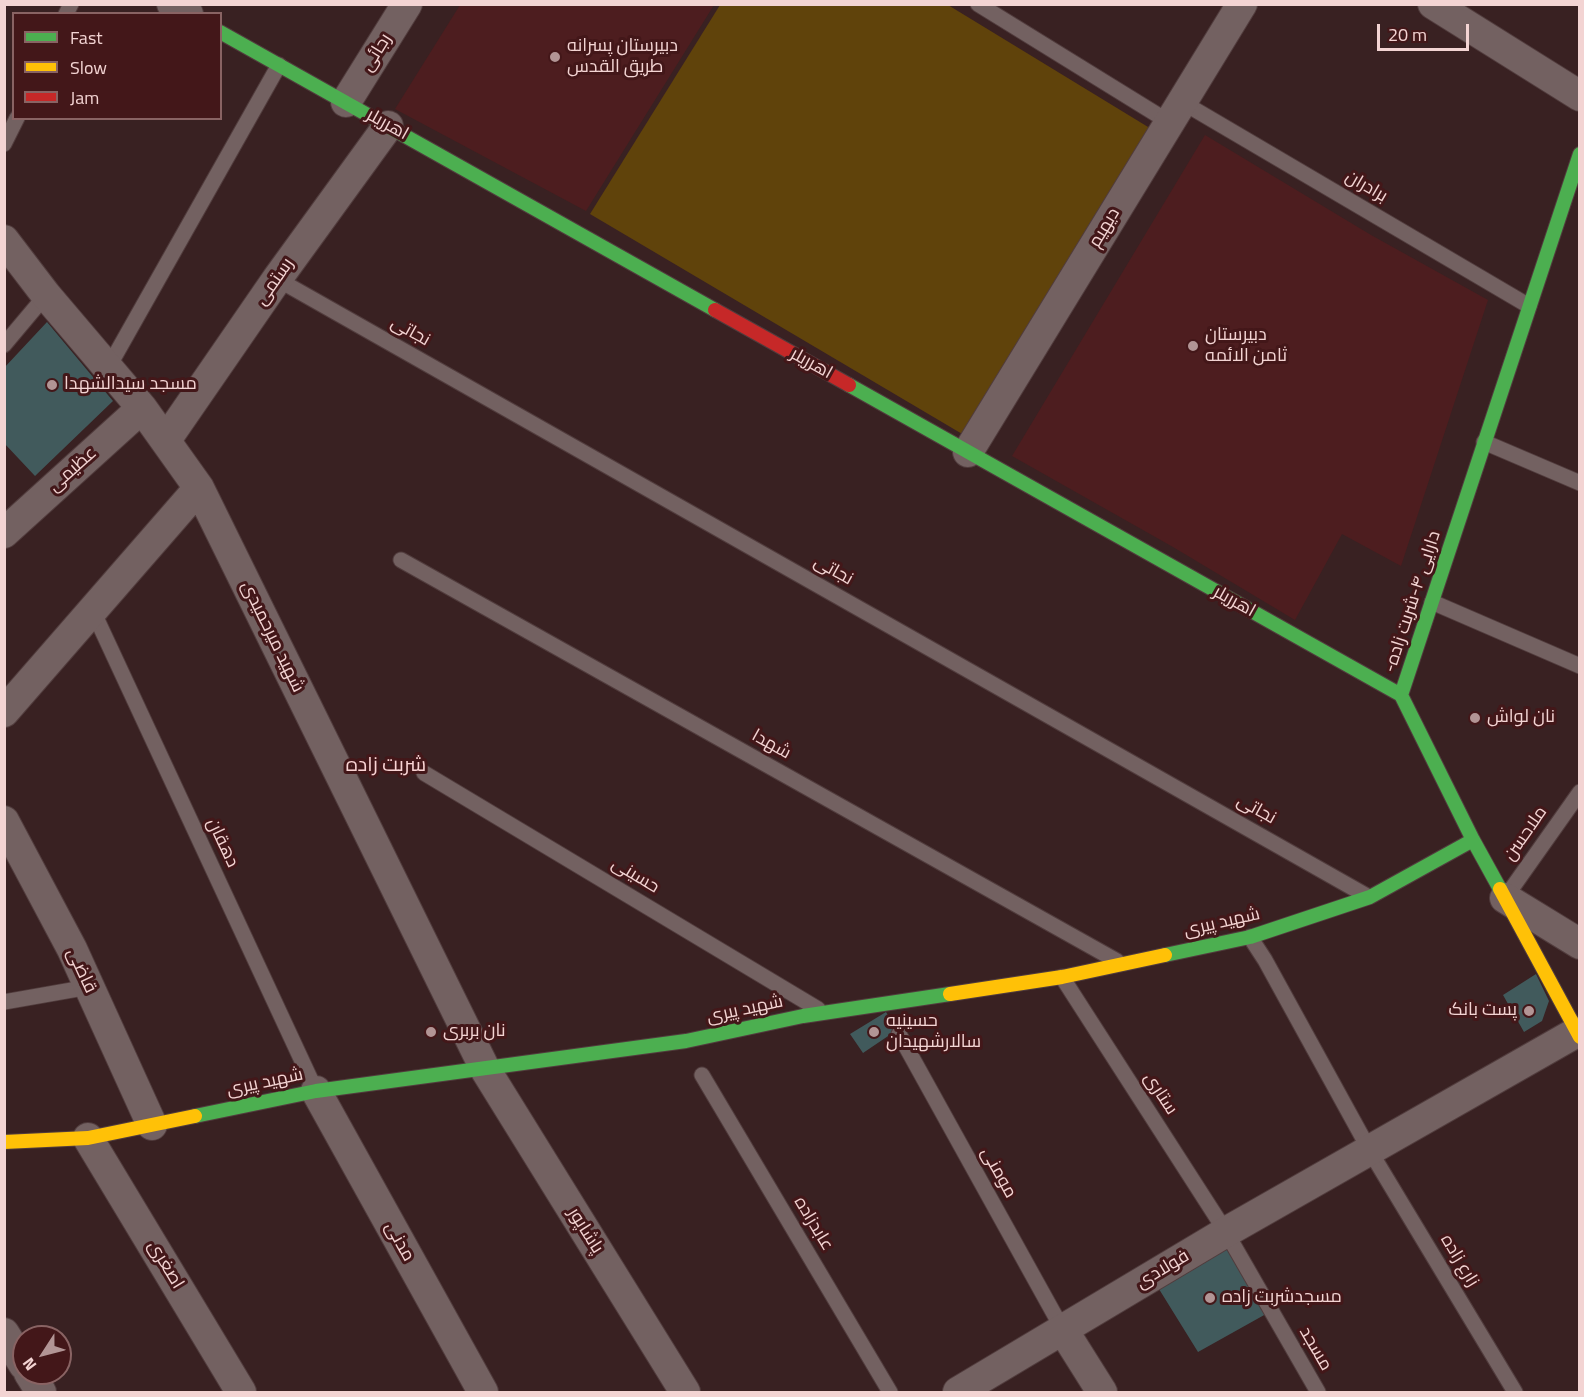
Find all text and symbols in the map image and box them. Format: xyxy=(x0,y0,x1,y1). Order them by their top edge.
legend xyxy=(12,12,222,120)
scale bar xyxy=(1380,12,1472,50)
text: 20 m xyxy=(1388,21,1427,48)
text: Fast xyxy=(70,24,103,51)
street label: رجائی xyxy=(357,30,397,76)
place label: دبیرستان پسرانه طریق القدس xyxy=(567,36,678,78)
marker: دبیرستان پسرانه طریق القدس xyxy=(548,50,562,64)
text: Slow xyxy=(70,54,107,81)
text: Jam xyxy=(70,84,99,111)
street label: اهرریلر xyxy=(362,105,412,145)
street label: برادران xyxy=(1341,166,1391,208)
street label: دیهیم xyxy=(1085,204,1125,252)
street label: رستمی xyxy=(251,254,299,310)
street label: نجاتی xyxy=(387,312,433,352)
place label: دبیرستان ثامن الائمه xyxy=(1205,325,1287,368)
marker: دبیرستان ثامن الائمه xyxy=(1186,339,1200,353)
street label: اهرریلر xyxy=(786,344,836,384)
place label: مسجد سیدالشهدا xyxy=(64,374,197,396)
marker: مسجد سیدالشهدا xyxy=(45,378,59,392)
street label: عظیمی xyxy=(44,443,102,497)
street label: -دارایی ۴-شربت زاده xyxy=(1380,528,1446,676)
street label: نجاتی xyxy=(810,551,856,591)
street label: شهید میرحمیدی xyxy=(236,578,308,696)
street label: اهرریلر xyxy=(1209,582,1259,622)
place label: نان لواش xyxy=(1487,707,1555,729)
marker: نان لواش xyxy=(1468,711,1482,725)
street label: شهدا xyxy=(748,726,794,764)
district label: شربت زاده xyxy=(346,754,426,778)
street label: نجاتی xyxy=(1233,790,1279,830)
street label: ملاحسن xyxy=(1500,803,1552,865)
street label: دهقان xyxy=(201,815,243,871)
street label: حسینی xyxy=(607,853,663,899)
street label: شهید پیری xyxy=(1182,904,1262,942)
street label: قاضی xyxy=(61,945,101,997)
street label: شهید پیری xyxy=(705,991,785,1029)
place label: پست بانک xyxy=(1448,1000,1517,1022)
marker: پست بانک xyxy=(1522,1004,1536,1018)
place label: حسینیه سالارشهیدان xyxy=(886,1011,981,1054)
place label: نان بربری xyxy=(443,1021,506,1043)
marker: نان بربری xyxy=(424,1025,438,1039)
marker: حسینیه سالارشهیدان xyxy=(867,1025,881,1039)
street label: شهید پیری xyxy=(225,1064,305,1102)
street label: ستاری xyxy=(1138,1069,1182,1119)
street label: مومنی xyxy=(975,1144,1021,1202)
street label: عابدزاده xyxy=(789,1193,837,1255)
street label: پاشاپور xyxy=(563,1204,607,1258)
street label: مدنی xyxy=(379,1218,419,1266)
street label: زارع زاده xyxy=(1435,1231,1483,1291)
street label: اصغری xyxy=(142,1237,188,1293)
street label: فولادی xyxy=(1133,1246,1193,1294)
place label: مسجدشربت زاده xyxy=(1222,1287,1342,1309)
marker: مسجدشربت زاده xyxy=(1203,1291,1217,1305)
street label: مسجد xyxy=(1294,1323,1336,1375)
north arrow xyxy=(12,1325,72,1385)
text: N xyxy=(16,1353,42,1376)

